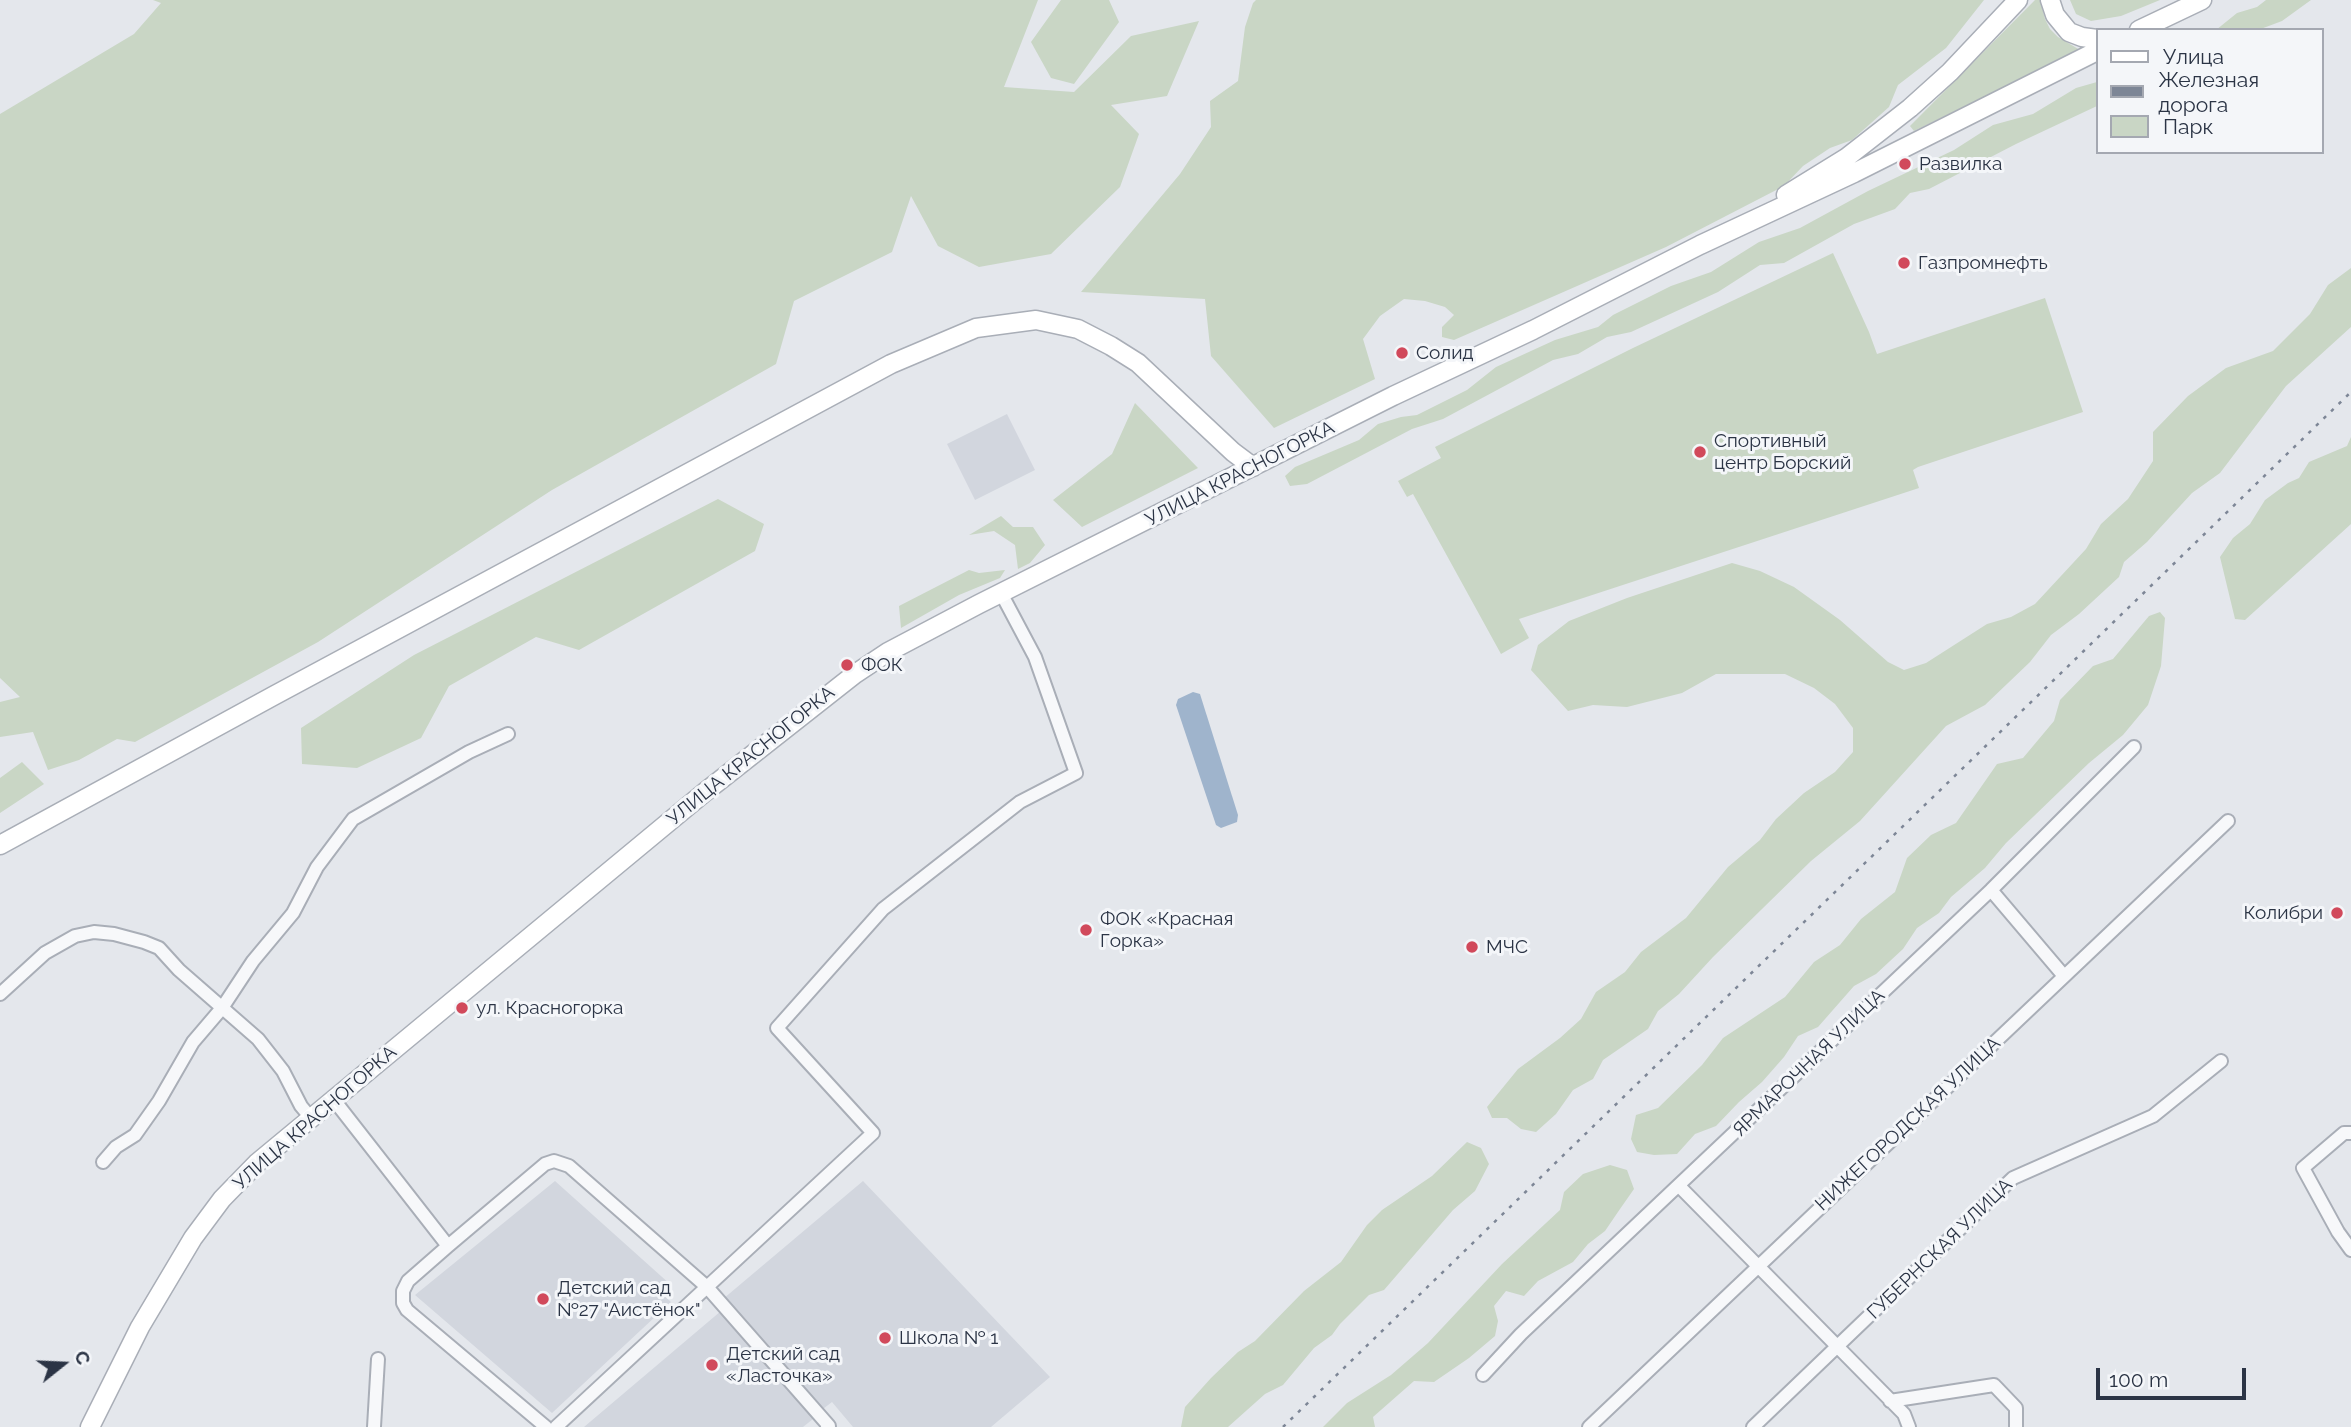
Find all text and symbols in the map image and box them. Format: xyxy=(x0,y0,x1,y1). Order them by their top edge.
legend xyxy=(2096,28,2323,154)
text: Улица xyxy=(2163,44,2224,69)
text: Железная дорога xyxy=(2158,67,2259,117)
text: Парк xyxy=(2163,114,2213,139)
place label: Развилка xyxy=(1919,153,2002,175)
marker: Развилка xyxy=(1897,156,1913,172)
place label: Газпромнефть xyxy=(1918,252,2048,274)
marker: Газпромнефть xyxy=(1896,255,1912,271)
place label: Солид xyxy=(1416,342,1473,364)
marker: Солид xyxy=(1394,345,1410,361)
street label: УЛИЦА КРАСНОГОРКА xyxy=(1142,416,1338,532)
place label: Спортивный центр Борский xyxy=(1714,430,1851,474)
marker: Спортивный центр Борский xyxy=(1692,444,1708,460)
place label: ФОК xyxy=(861,654,903,676)
marker: ФОК xyxy=(839,657,855,673)
street label: УЛИЦА КРАСНОГОРКА xyxy=(663,681,839,831)
place label: Колибри xyxy=(2244,902,2323,924)
marker: Колибри xyxy=(2329,905,2345,921)
place label: ФОК «Красная Горка» xyxy=(1100,908,1233,952)
marker: ФОК «Красная Горка» xyxy=(1078,922,1094,938)
place label: МЧС xyxy=(1486,936,1528,958)
marker: МЧС xyxy=(1464,939,1480,955)
street label: ЯРМАРОЧНАЯ УЛИЦА xyxy=(1728,985,1890,1141)
place label: ул. Красногорка xyxy=(476,997,623,1019)
marker: ул. Красногорка xyxy=(454,1000,470,1016)
street label: НИЖЕГОРОДСКАЯ УЛИЦА xyxy=(1811,1032,2005,1216)
street label: УЛИЦА КРАСНОГОРКА xyxy=(229,1041,401,1195)
street label: ГУБЕРНСКАЯ УЛИЦА xyxy=(1863,1174,2017,1324)
place label: Детский сад №27 "Аистёнок" xyxy=(557,1277,700,1321)
marker: Детский сад №27 "Аистёнок" xyxy=(535,1291,551,1307)
place label: Школа № 1 xyxy=(899,1327,998,1349)
north arrow xyxy=(28,1329,98,1399)
marker: Школа № 1 xyxy=(877,1330,893,1346)
place label: Детский сад «Ласточка» xyxy=(726,1343,840,1387)
text: С xyxy=(70,1348,95,1367)
scale bar xyxy=(2099,1354,2250,1398)
marker: Детский сад «Ласточка» xyxy=(704,1357,720,1373)
text: 100 m xyxy=(2109,1367,2168,1392)

